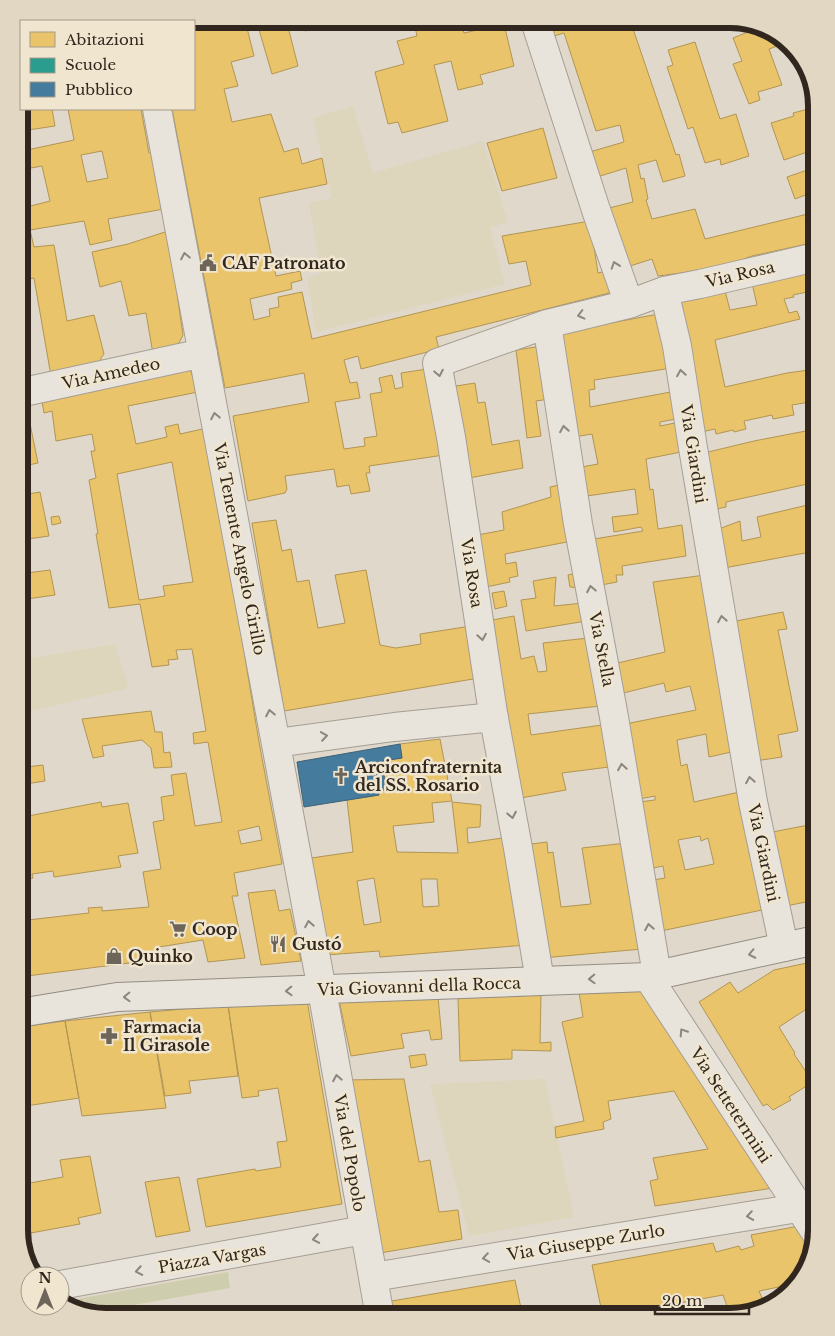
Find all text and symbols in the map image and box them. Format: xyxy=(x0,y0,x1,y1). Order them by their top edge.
legend xyxy=(20,20,195,110)
text: Abitazioni xyxy=(64,30,144,49)
text: Scuole xyxy=(65,55,116,74)
text: Pubblico xyxy=(65,80,133,99)
one-way arrow xyxy=(180,252,191,260)
public building icon: CAF Patronato xyxy=(198,253,218,273)
place label: CAF Patronato xyxy=(222,253,345,273)
street label: Via Rosa xyxy=(703,256,777,292)
one-way arrow xyxy=(611,261,621,270)
one-way arrow xyxy=(578,310,586,320)
street label: Via Amedeo xyxy=(59,353,162,393)
one-way arrow xyxy=(676,368,686,377)
one-way arrow xyxy=(433,369,444,378)
street label: Via Giardini xyxy=(676,402,712,505)
one-way arrow xyxy=(210,411,221,420)
one-way arrow xyxy=(559,425,569,433)
street label: Via Tenente Angelo Cirillo xyxy=(209,440,270,657)
street label: Via Rosa xyxy=(456,536,487,609)
one-way arrow xyxy=(586,585,596,594)
street label: Via Stella xyxy=(585,609,619,688)
one-way arrow xyxy=(718,615,728,624)
one-way arrow xyxy=(476,634,487,642)
one-way arrow xyxy=(266,709,276,717)
one-way arrow xyxy=(320,731,328,742)
place label: Arciconfraternita del SS. Rosario xyxy=(354,757,502,795)
one-way arrow xyxy=(617,762,628,770)
church icon: Arciconfraternita del SS. Rosario xyxy=(331,766,351,786)
one-way arrow xyxy=(745,775,755,784)
street label: Via Giardini xyxy=(744,801,784,904)
one-way arrow xyxy=(507,810,517,819)
supermarket icon: Coop xyxy=(168,919,188,939)
place label: Coop xyxy=(192,919,237,939)
one-way arrow xyxy=(305,920,315,929)
one-way arrow xyxy=(644,923,654,931)
restaurant icon: Gustó xyxy=(268,934,288,954)
place label: Gustó xyxy=(292,934,342,954)
shop icon: Quinko xyxy=(104,946,124,966)
place label: Quinko xyxy=(128,946,193,966)
one-way arrow xyxy=(747,948,756,959)
street label: Via Giovanni della Rocca xyxy=(316,972,521,1000)
one-way arrow xyxy=(587,974,595,985)
one-way arrow xyxy=(285,986,292,996)
one-way arrow xyxy=(123,992,130,1002)
place label: Farmacia Il Girasole xyxy=(123,1017,210,1055)
pharmacy icon: Farmacia Il Girasole xyxy=(99,1026,119,1046)
one-way arrow xyxy=(680,1028,689,1037)
street label: Via Settetermini xyxy=(686,1043,776,1167)
one-way arrow xyxy=(333,1074,343,1083)
street label: Via del Popolo xyxy=(330,1092,370,1213)
one-way arrow xyxy=(746,1210,755,1220)
street label: Via Giuseppe Zurlo xyxy=(505,1220,666,1264)
one-way arrow xyxy=(311,1233,320,1243)
street label: Piazza Vargas xyxy=(157,1239,267,1277)
one-way arrow xyxy=(482,1253,491,1263)
one-way arrow xyxy=(134,1265,143,1276)
north arrow xyxy=(20,1266,70,1316)
text: N xyxy=(38,1269,52,1287)
scale bar xyxy=(655,1284,749,1316)
text: 20 m xyxy=(662,1291,702,1310)

